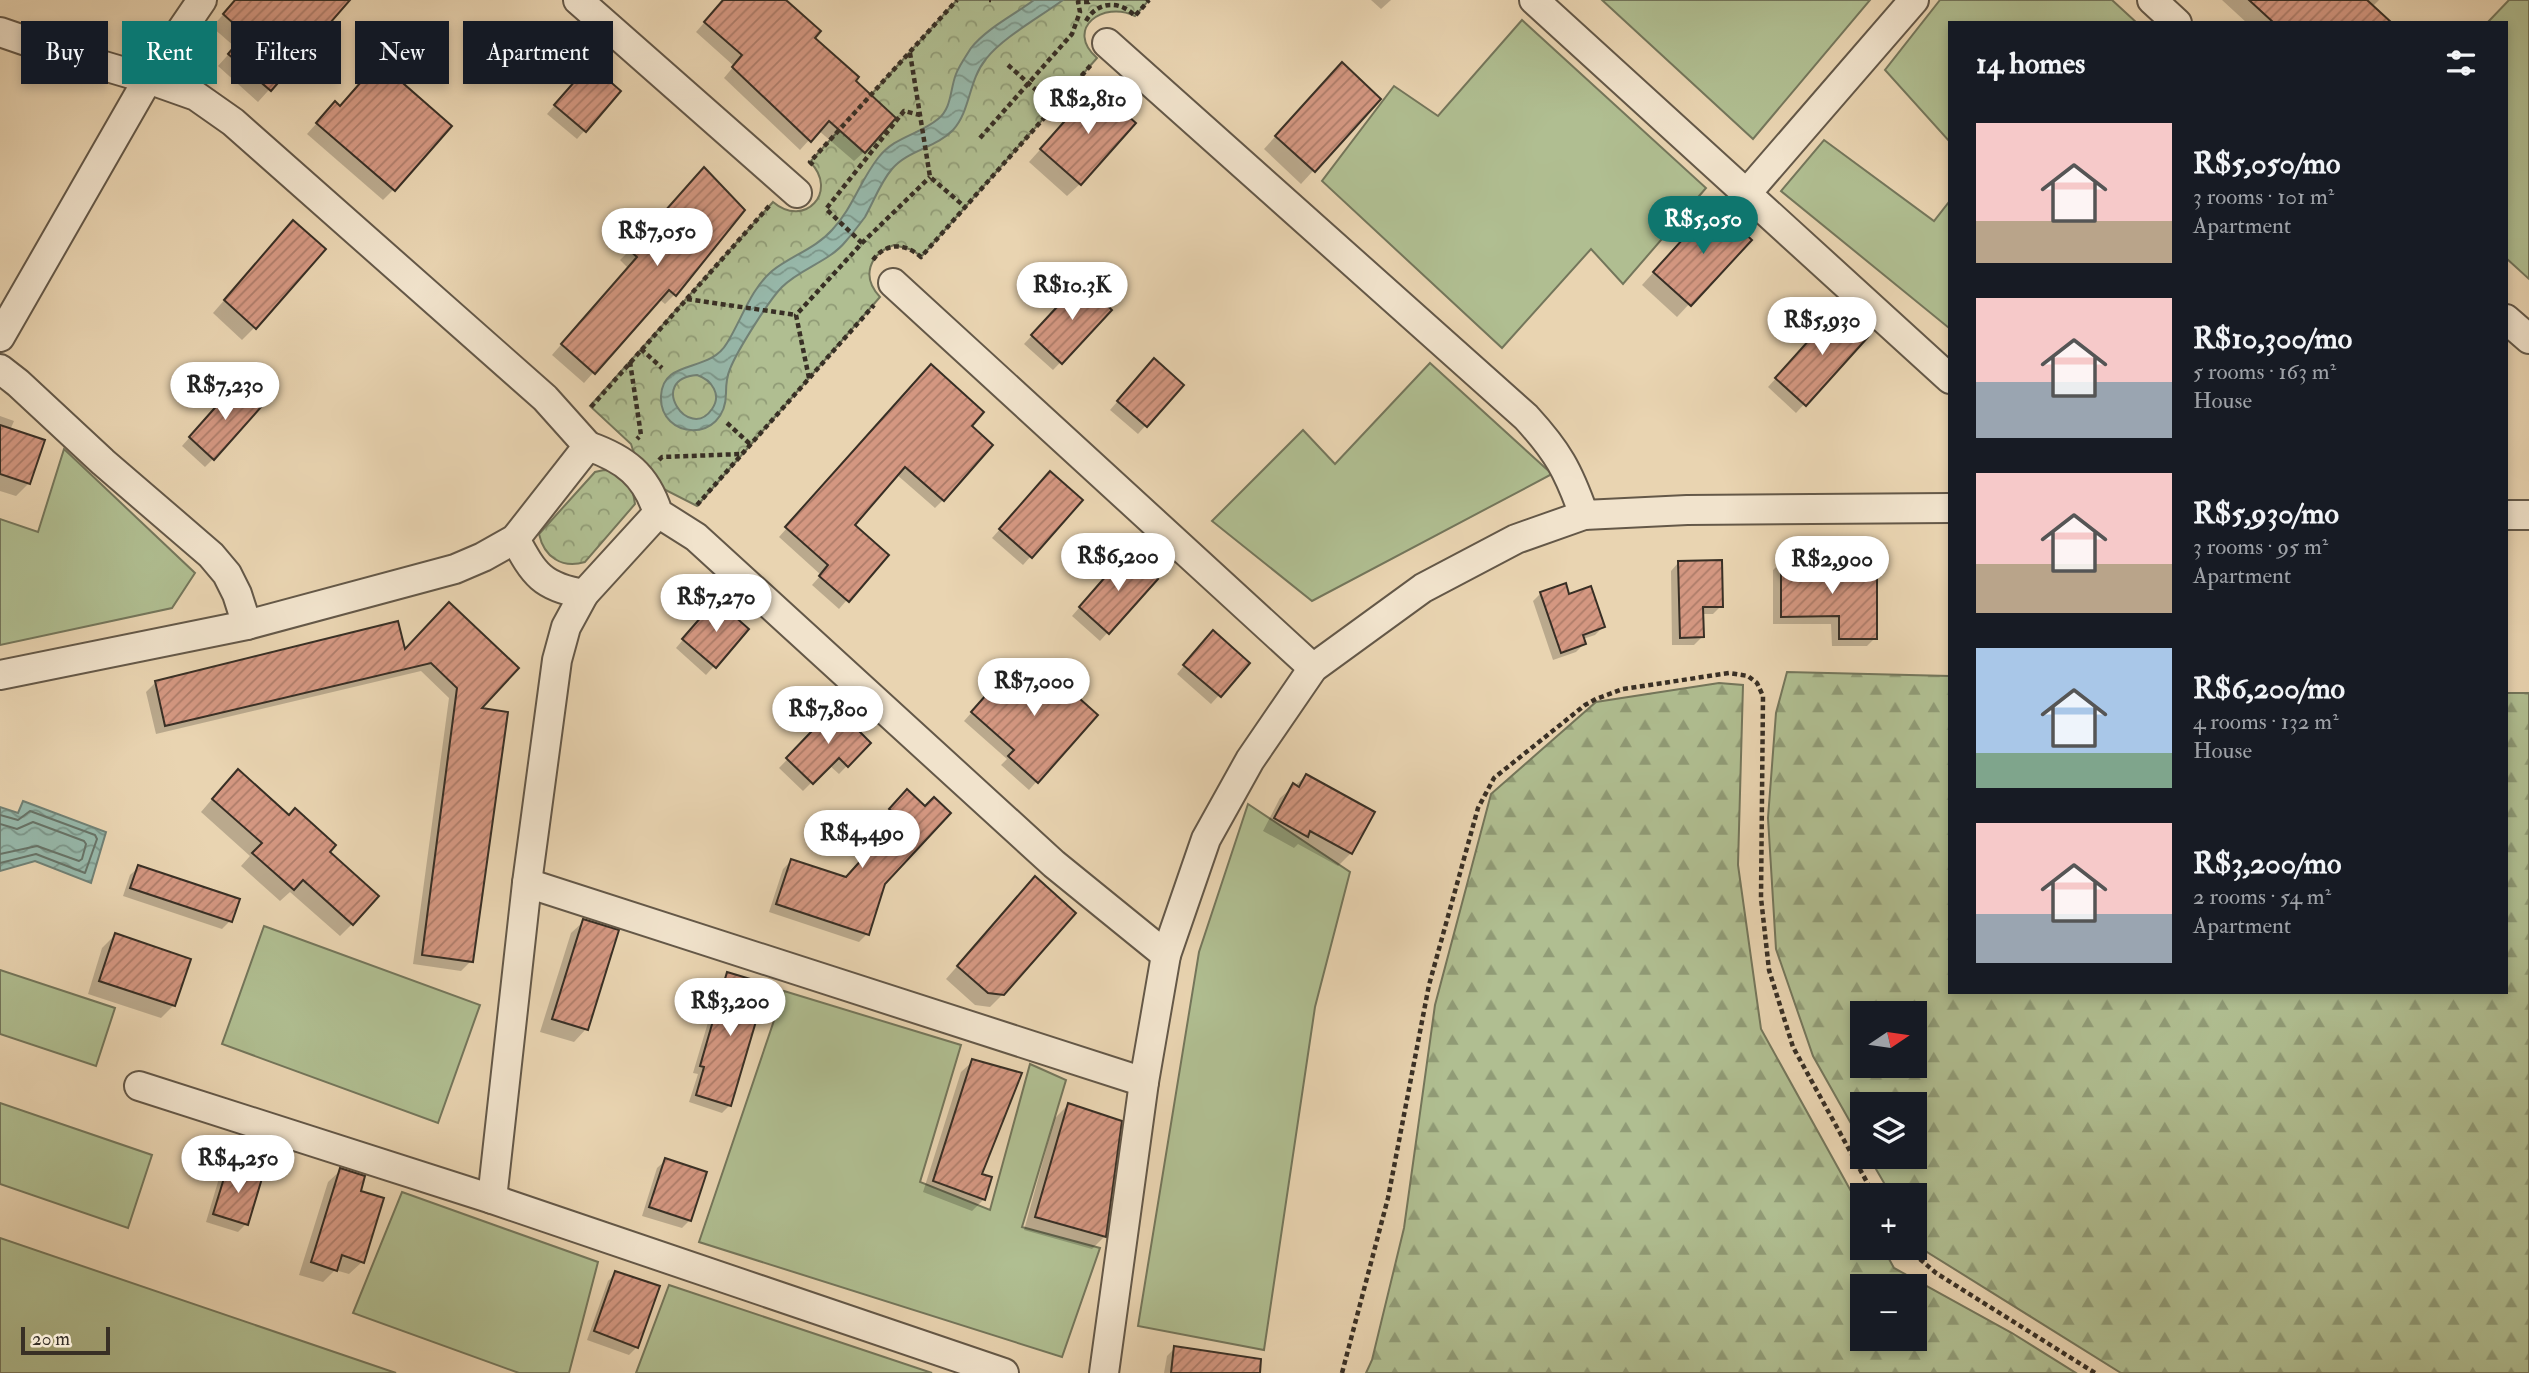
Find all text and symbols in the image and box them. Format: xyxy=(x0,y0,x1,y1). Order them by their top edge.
chip: Buy xyxy=(21,21,108,84)
chip: Rent xyxy=(122,21,217,84)
chip: Filters xyxy=(231,21,341,84)
chip: New xyxy=(355,21,449,84)
chip: Apartment xyxy=(463,21,613,84)
icon: filters xyxy=(2442,44,2480,82)
text: 14 homes xyxy=(1976,45,2085,82)
pin: R$2,810 xyxy=(1023,76,1153,136)
text: R$2,810 xyxy=(1049,84,1127,113)
text: R$5,050/mo xyxy=(2193,145,2340,182)
icon: home xyxy=(2032,151,2116,235)
text: 3 rooms · 101 m² xyxy=(2193,182,2334,211)
pin: R$5,050 xyxy=(1638,196,1768,256)
text: R$5,050 xyxy=(1664,204,1742,233)
pin: R$7,050 xyxy=(592,208,722,268)
text: Apartment xyxy=(2193,211,2291,240)
text: R$7,050 xyxy=(618,216,696,245)
pin: R$10.3K xyxy=(1007,262,1137,322)
text: R$10.3K xyxy=(1033,270,1111,299)
pin: R$5,930 xyxy=(1757,298,1887,357)
text: R$5,930 xyxy=(1783,305,1861,334)
text: R$10,300/mo xyxy=(2193,320,2352,357)
icon: home xyxy=(2032,326,2116,410)
text: 5 rooms · 163 m² xyxy=(2193,357,2336,386)
pin: R$7,230 xyxy=(160,362,290,422)
text: R$7,230 xyxy=(186,370,264,399)
text: House xyxy=(2193,386,2252,415)
text: R$5,930/mo xyxy=(2193,495,2339,532)
icon: home xyxy=(2032,501,2116,585)
text: 3 rooms · 95 m² xyxy=(2193,532,2328,561)
pin: R$6,200 xyxy=(1053,534,1183,593)
pin: R$2,900 xyxy=(1767,536,1897,596)
text: R$6,200 xyxy=(1077,541,1159,570)
text: R$2,900 xyxy=(1791,544,1873,573)
text: Apartment xyxy=(2193,561,2291,590)
pin: R$7,270 xyxy=(651,574,781,634)
text: R$7,270 xyxy=(677,582,755,611)
pin: R$7,000 xyxy=(969,658,1099,718)
text: R$7,000 xyxy=(994,666,1074,695)
text: R$6,200/mo xyxy=(2193,670,2345,707)
icon: home xyxy=(2032,676,2116,760)
pin: R$7,800 xyxy=(763,686,893,746)
text: R$7,800 xyxy=(788,694,868,723)
text: 4 rooms · 132 m² xyxy=(2193,707,2339,736)
text: House xyxy=(2193,736,2252,765)
pin: R$4,490 xyxy=(797,810,927,870)
text: R$4,490 xyxy=(820,818,904,847)
text: R$3,200/mo xyxy=(2193,845,2341,882)
icon: home xyxy=(2032,851,2116,935)
text: 2 rooms · 54 m² xyxy=(2193,882,2331,911)
text: Apartment xyxy=(2193,911,2291,940)
pin: R$3,200 xyxy=(665,978,795,1038)
text: R$3,200 xyxy=(690,986,770,1015)
north arrow xyxy=(1850,1001,1927,1078)
map controls xyxy=(1850,1001,1927,1351)
button: layers xyxy=(1850,1092,1927,1169)
pin: R$4,250 xyxy=(173,1136,303,1195)
text: R$4,250 xyxy=(197,1143,279,1172)
button: + xyxy=(1850,1183,1927,1260)
button: − xyxy=(1850,1274,1927,1351)
scale bar xyxy=(21,1324,110,1356)
text: 20 m xyxy=(32,1327,70,1351)

